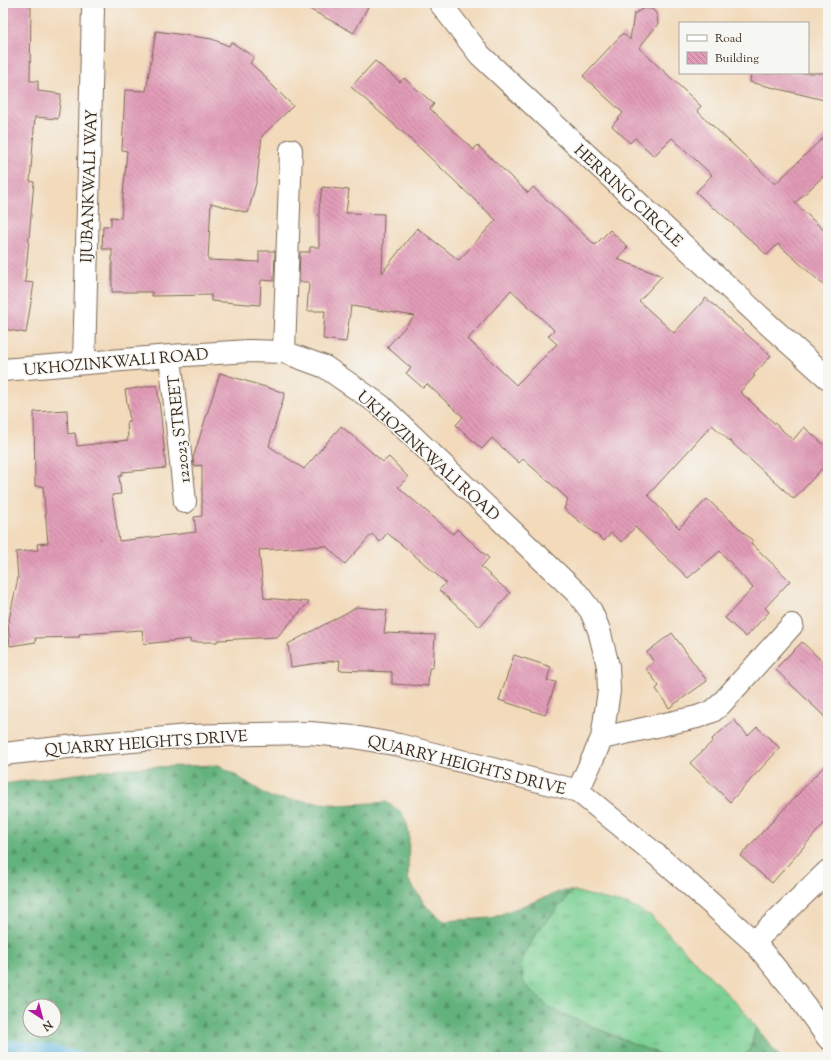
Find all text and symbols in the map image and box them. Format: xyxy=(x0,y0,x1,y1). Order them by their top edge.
legend xyxy=(679,22,809,74)
text: Road xyxy=(715,30,742,48)
text: Building xyxy=(715,50,759,68)
street label: IJUBANKWALI WAY xyxy=(76,108,105,263)
street label: HERRING CIRCLE xyxy=(568,140,687,254)
street label: UKHOZINKWALI ROAD xyxy=(23,344,210,383)
street label: 122023 STREET xyxy=(163,373,198,484)
street label: UKHOZINKWALI ROAD xyxy=(351,386,504,527)
street label: QUARRY HEIGHTS DRIVE xyxy=(44,726,249,763)
street label: QUARRY HEIGHTS DRIVE xyxy=(365,731,568,802)
north arrow xyxy=(22,998,62,1038)
text: N xyxy=(39,1016,56,1034)

